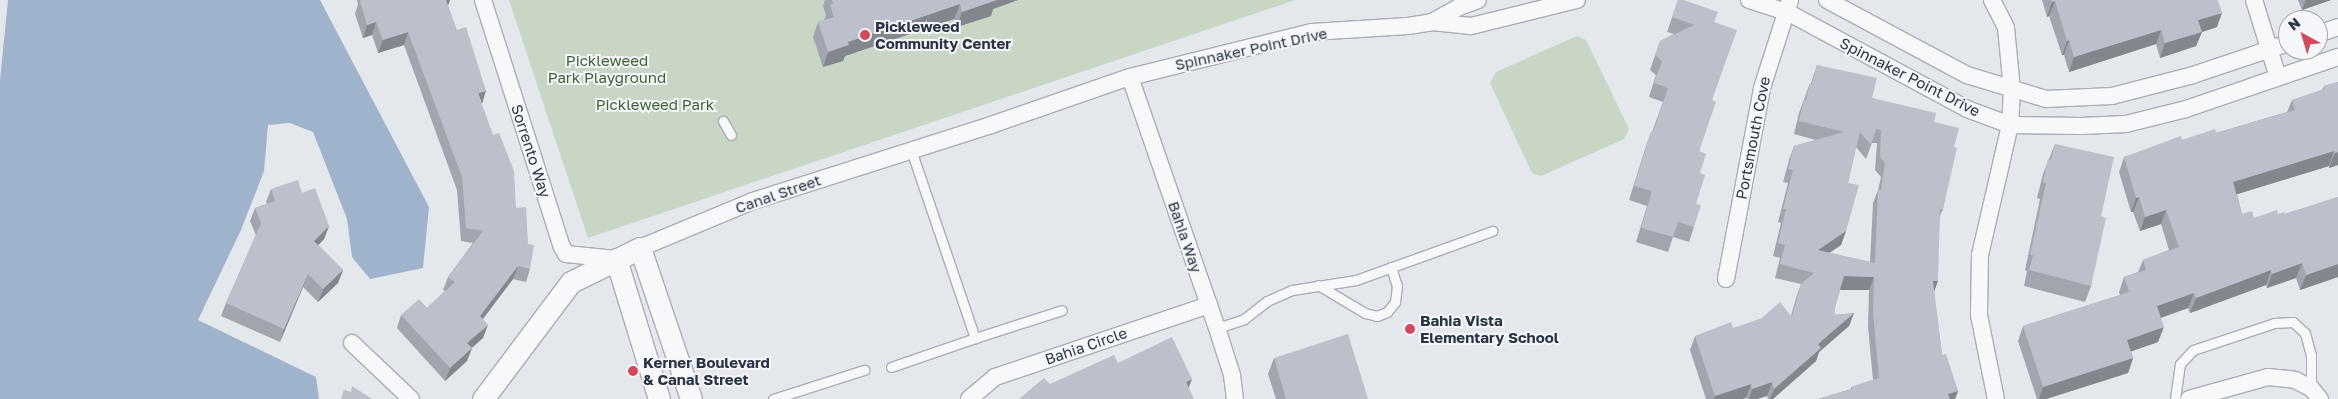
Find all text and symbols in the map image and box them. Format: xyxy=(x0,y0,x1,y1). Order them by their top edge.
north arrow xyxy=(2278,10,2328,60)
text: N xyxy=(2284,14,2303,34)
place label: Pickleweed Community Center xyxy=(875,17,1011,52)
street label: Spinnaker Point Drive xyxy=(1173,24,1329,74)
marker: Pickleweed Community Center xyxy=(859,29,871,41)
street label: Spinnaker Point Drive xyxy=(1837,34,1983,120)
park label: Pickleweed Park Playground xyxy=(548,51,666,86)
street label: Portsmouth Cove xyxy=(1732,75,1774,201)
park label: Pickleweed Park xyxy=(596,96,714,114)
street label: Sorrento Way xyxy=(507,102,555,200)
street label: Canal Street xyxy=(733,171,823,217)
street label: Bahia Way xyxy=(1164,199,1206,275)
place label: Bahia Vista Elementary School xyxy=(1420,311,1559,346)
marker: Bahia Vista Elementary School xyxy=(1404,323,1416,335)
street label: Bahia Circle xyxy=(1043,324,1129,368)
place label: Kerner Boulevard & Canal Street xyxy=(643,353,770,388)
marker: Kerner Boulevard & Canal Street xyxy=(627,365,639,377)

